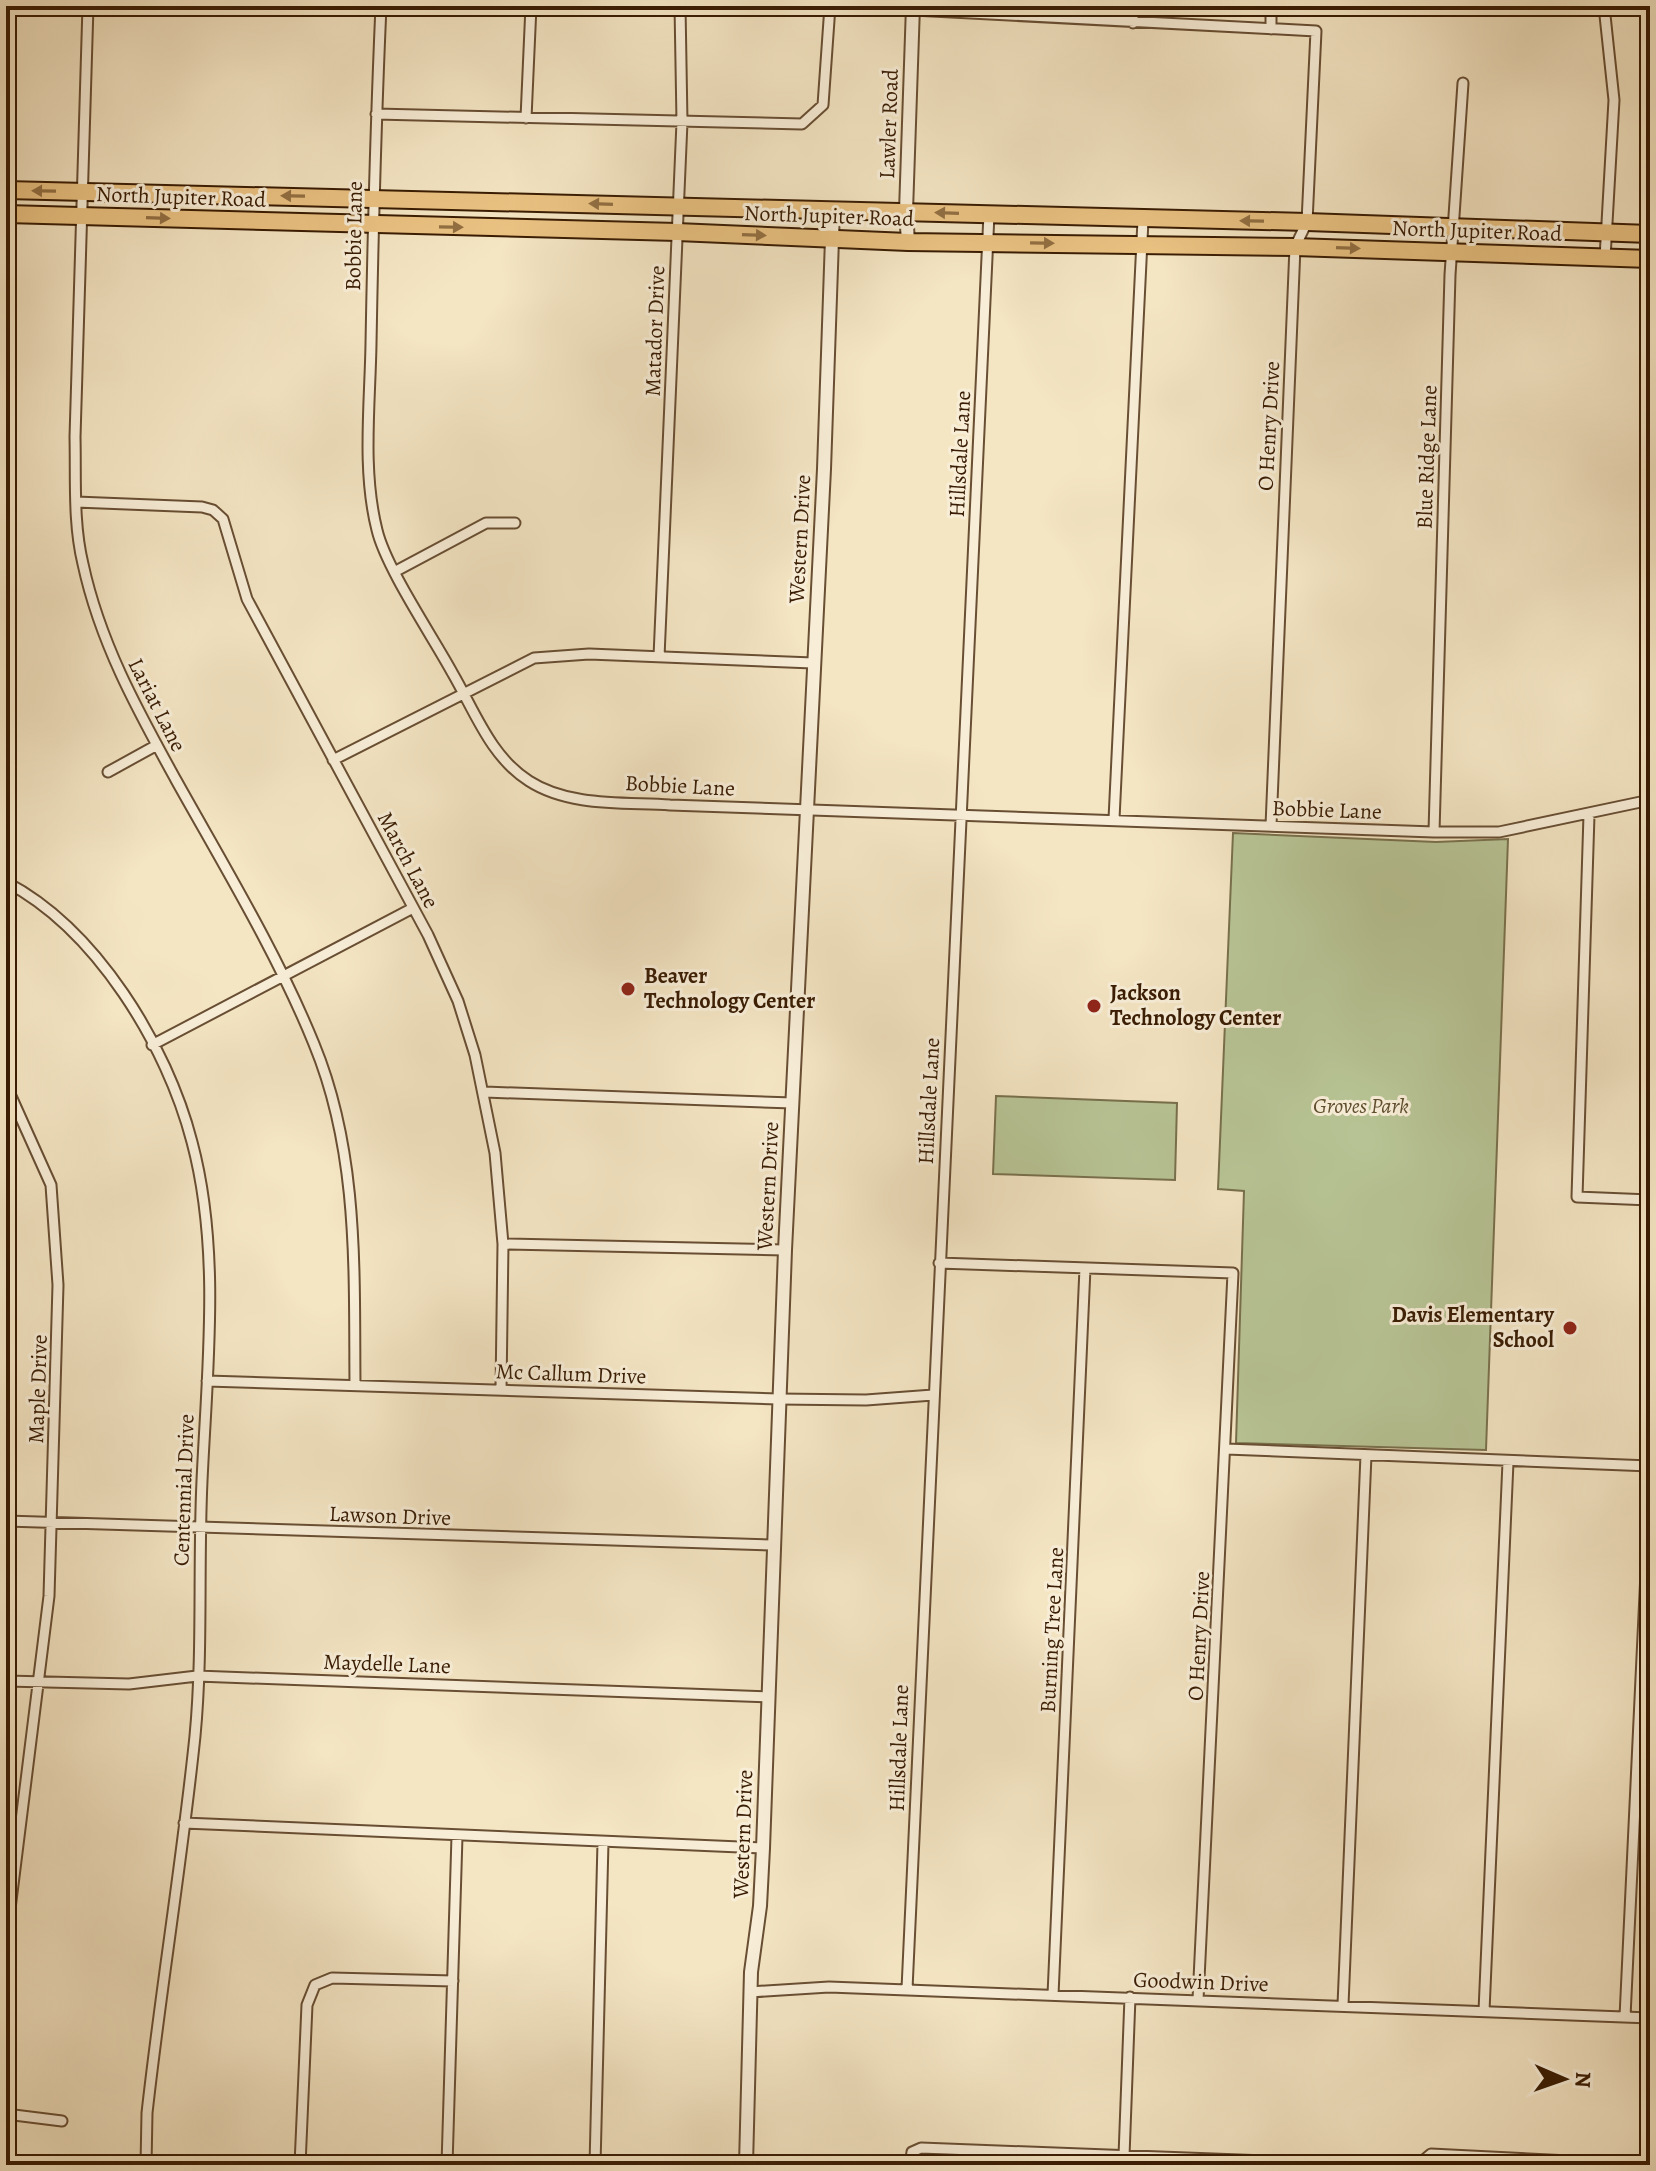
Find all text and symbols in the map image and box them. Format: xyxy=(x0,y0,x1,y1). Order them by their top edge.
street label: Lawler Road xyxy=(872,68,906,180)
street label: North Jupiter Road xyxy=(95,179,267,215)
street label: Bobbie Lane xyxy=(338,181,370,291)
one-way arrow xyxy=(31,184,56,197)
one-way arrow xyxy=(280,190,305,202)
one-way arrow xyxy=(588,197,613,210)
street label: North Jupiter Road xyxy=(743,198,915,234)
one-way arrow xyxy=(934,206,959,219)
one-way arrow xyxy=(146,212,171,225)
street label: North Jupiter Road xyxy=(1391,213,1563,249)
one-way arrow xyxy=(1239,215,1264,227)
one-way arrow xyxy=(439,221,464,233)
one-way arrow xyxy=(742,229,767,242)
one-way arrow xyxy=(1030,237,1055,249)
one-way arrow xyxy=(1336,242,1361,255)
street label: Matador Drive xyxy=(638,265,672,397)
street label: O Henry Drive xyxy=(1251,360,1287,492)
street label: Blue Ridge Lane xyxy=(1409,384,1445,530)
street label: Hillsdale Lane xyxy=(942,390,978,518)
street label: Western Drive xyxy=(782,474,818,605)
street label: Lariat Lane xyxy=(121,653,193,757)
street label: Bobbie Lane xyxy=(624,768,736,804)
street label: Bobbie Lane xyxy=(1272,793,1382,827)
street label: March Lane xyxy=(370,806,446,914)
place label: Beaver Technology Center xyxy=(644,961,815,1016)
place label: Jackson Technology Center xyxy=(1110,978,1281,1033)
marker: Beaver Technology Center xyxy=(619,980,637,998)
marker: Jackson Technology Center xyxy=(1085,997,1103,1015)
street label: Hillsdale Lane xyxy=(911,1037,947,1165)
park label: Groves Park xyxy=(1313,1091,1409,1121)
street label: Western Drive xyxy=(750,1121,786,1252)
place label: Davis Elementary School xyxy=(1391,1300,1555,1355)
marker: Davis Elementary School xyxy=(1561,1319,1579,1337)
street label: Maple Drive xyxy=(21,1334,55,1444)
street label: Mc Callum Drive xyxy=(495,1356,647,1392)
street label: Centennial Drive xyxy=(166,1413,202,1567)
street label: Lawson Drive xyxy=(328,1499,452,1533)
street label: Burning Tree Lane xyxy=(1033,1546,1071,1714)
street label: O Henry Drive xyxy=(1181,1570,1217,1702)
street label: Maydelle Lane xyxy=(323,1647,451,1681)
street label: Hillsdale Lane xyxy=(882,1684,916,1812)
street label: Western Drive xyxy=(726,1769,760,1900)
street label: Goodwin Drive xyxy=(1133,1965,1269,1999)
north arrow xyxy=(1524,2039,1604,2119)
text: N xyxy=(1568,2071,1598,2088)

